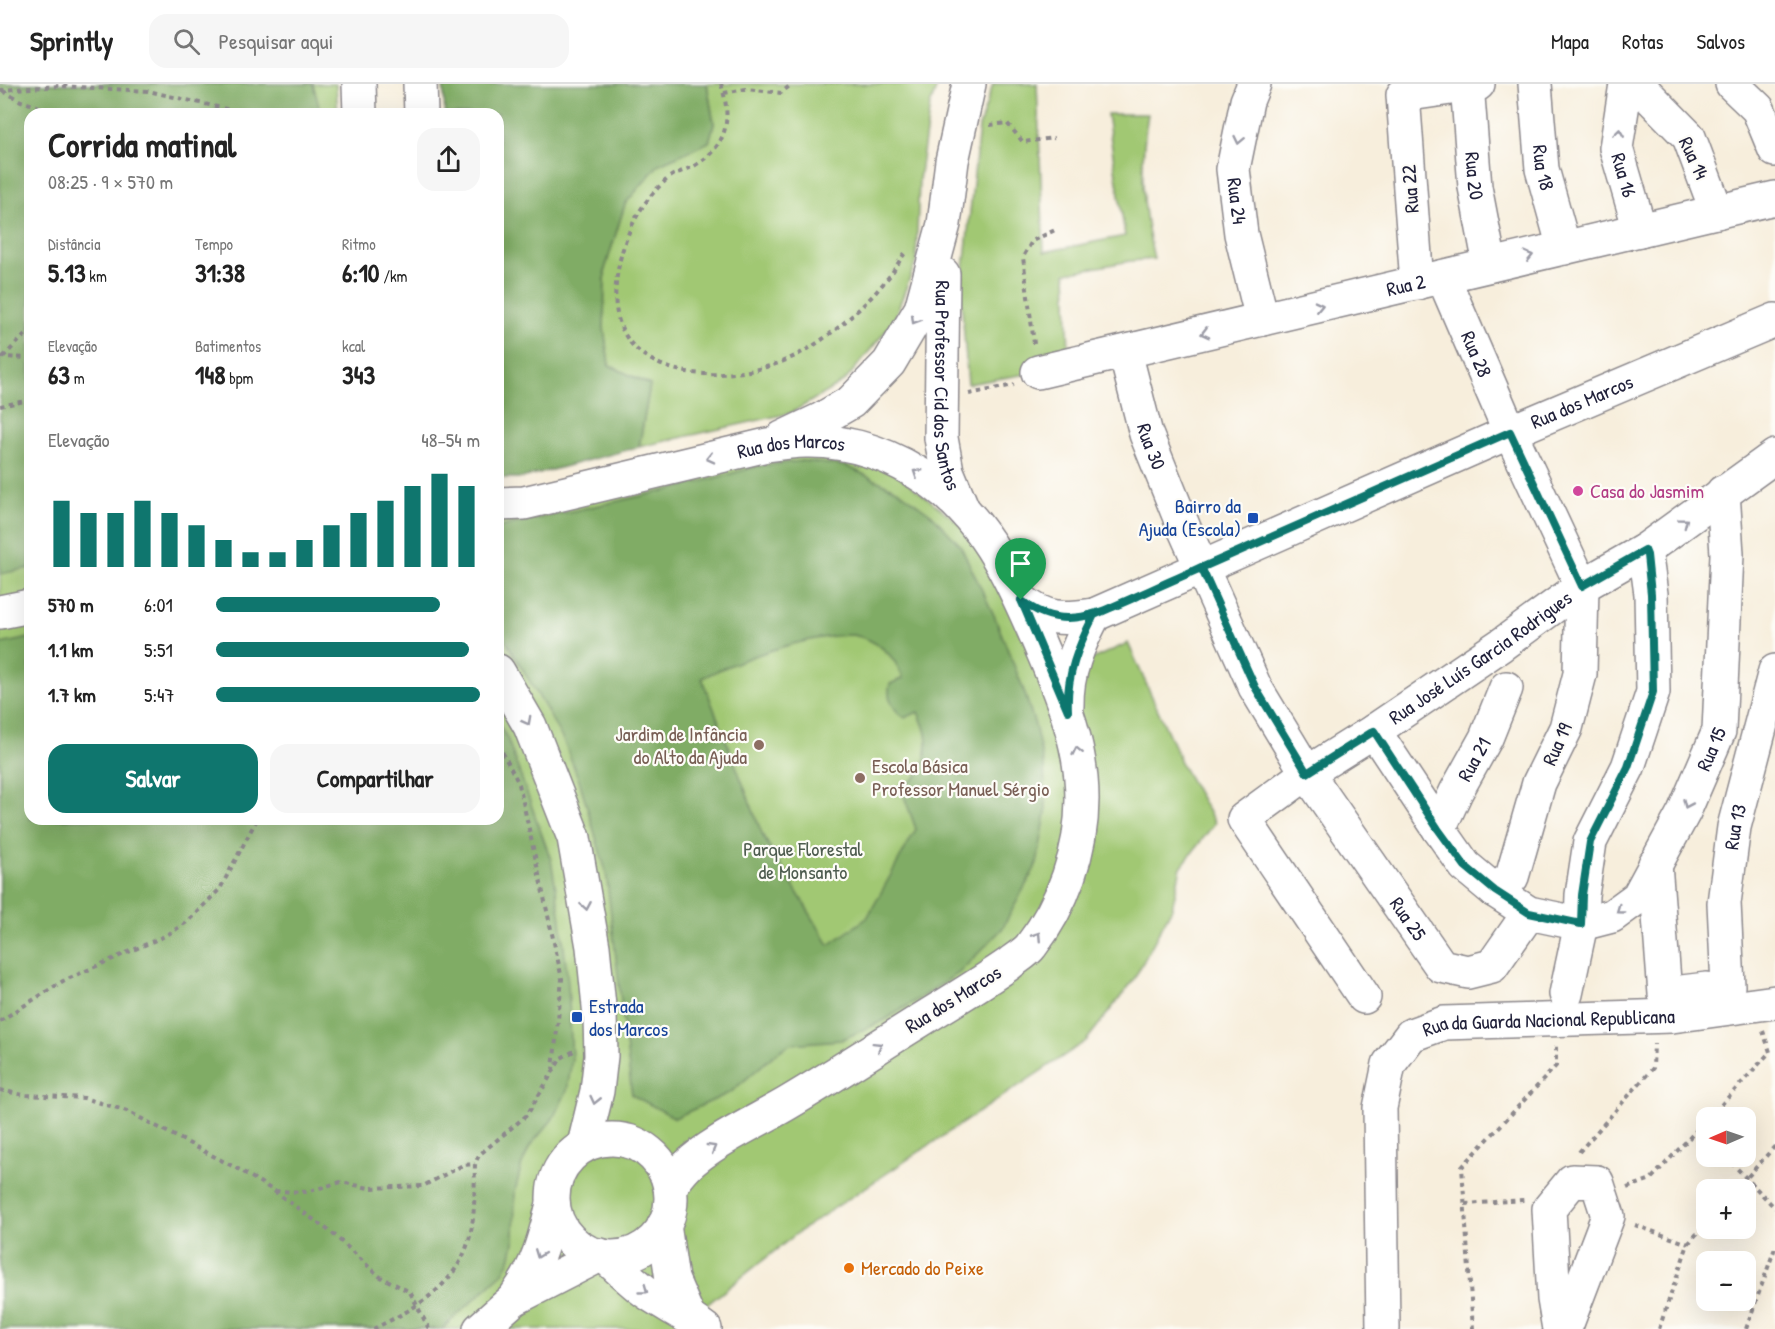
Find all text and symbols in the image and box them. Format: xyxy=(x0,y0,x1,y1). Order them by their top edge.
search box xyxy=(149,14,569,68)
text: Sprintly xyxy=(30,22,113,60)
icon: search xyxy=(170,25,203,58)
text: Pesquisar aqui xyxy=(218,26,333,56)
text: Mapa xyxy=(1551,27,1589,56)
text: Rotas xyxy=(1622,27,1664,56)
text: Salvos xyxy=(1697,27,1745,56)
text: Corrida matinal xyxy=(48,123,236,167)
button: share xyxy=(417,128,480,191)
one-way arrow xyxy=(1612,128,1624,138)
street label: Rua 14 xyxy=(1673,132,1716,184)
one-way arrow xyxy=(1233,135,1246,145)
street label: Rua 18 xyxy=(1527,144,1561,193)
street label: Rua 16 xyxy=(1605,150,1644,200)
street label: Rua 20 xyxy=(1459,151,1491,202)
street label: Rua 22 xyxy=(1394,163,1425,214)
text: 08:25 · 9 × 570 m xyxy=(48,168,173,195)
street label: Rua 24 xyxy=(1221,176,1254,226)
text: Distância xyxy=(48,233,100,255)
text: Tempo xyxy=(195,233,233,255)
text: Ritmo xyxy=(342,233,376,255)
one-way arrow xyxy=(1524,251,1534,264)
text: 5.13 xyxy=(48,255,86,290)
text: 31:38 xyxy=(195,255,245,290)
text: 6:10 xyxy=(342,255,380,290)
text: km xyxy=(86,265,107,287)
text: /km xyxy=(380,265,407,287)
street label: Rua 2 xyxy=(1384,267,1428,302)
street label: Rua Professor Cid dos Santos xyxy=(928,281,968,495)
one-way arrow xyxy=(1313,300,1323,313)
one-way arrow xyxy=(911,314,922,324)
one-way arrow xyxy=(1200,326,1210,339)
street label: Rua 28 xyxy=(1455,327,1499,381)
text: Elevação xyxy=(48,335,97,357)
text: Batimentos xyxy=(195,335,261,357)
text: kcal xyxy=(342,335,365,357)
text: 63 xyxy=(48,357,70,392)
text: 148 xyxy=(195,357,225,392)
text: 343 xyxy=(342,357,375,392)
text: m xyxy=(70,367,85,389)
text: bpm xyxy=(225,367,253,389)
street label: Rua dos Marcos xyxy=(1526,367,1637,435)
street label: Rua 30 xyxy=(1131,420,1173,473)
text: Elevação xyxy=(48,426,110,453)
text: 48–54 m xyxy=(421,426,480,453)
street label: Rua dos Marcos xyxy=(734,427,848,465)
one-way arrow xyxy=(705,451,715,464)
one-way arrow xyxy=(913,468,923,480)
place label: Casa do Jasmim xyxy=(1590,477,1704,504)
marker: Casa do Jasmim xyxy=(1571,484,1585,498)
place label: Bairro da Ajuda (Escola) xyxy=(1139,492,1241,542)
marker: Bairro da Ajuda (Escola) xyxy=(1246,511,1260,525)
one-way arrow xyxy=(1677,518,1688,529)
pin xyxy=(995,538,1046,600)
icon: arrive xyxy=(1004,547,1037,580)
street label: Rua José Luís Garcia Rodrigues xyxy=(1383,584,1577,730)
text: 570 m xyxy=(48,591,94,618)
text: 6:01 xyxy=(144,591,173,618)
text: 1.1 km xyxy=(48,636,93,663)
text: 5:51 xyxy=(144,636,173,663)
text: 1.7 km xyxy=(48,681,96,708)
text: 5:47 xyxy=(144,681,175,708)
one-way arrow xyxy=(520,715,531,726)
street label: Rua 19 xyxy=(1535,718,1578,769)
place label: Jardim de Infância do Alto da Ajuda xyxy=(615,720,747,770)
street label: Rua 15 xyxy=(1689,722,1732,775)
street label: Rua 21 xyxy=(1451,732,1497,786)
marker: Jardim de Infância do Alto da Ajuda xyxy=(752,738,766,752)
button: Salvar xyxy=(48,744,258,813)
button: Compartilhar xyxy=(270,744,480,813)
one-way arrow xyxy=(1071,746,1084,756)
place label: Escola Básica Professor Manuel Sérgio xyxy=(872,752,1049,802)
marker: Escola Básica Professor Manuel Sérgio xyxy=(853,771,867,785)
one-way arrow xyxy=(1683,797,1695,808)
street label: Rua 13 xyxy=(1717,801,1752,851)
park label: Parque Florestal de Monsanto xyxy=(743,835,863,885)
street label: Rua 25 xyxy=(1384,891,1433,946)
one-way arrow xyxy=(579,901,592,911)
one-way arrow xyxy=(1616,902,1627,913)
one-way arrow xyxy=(1030,932,1042,942)
street label: Rua dos Marcos xyxy=(900,958,1006,1039)
place label: Estrada dos Marcos xyxy=(589,992,668,1042)
street label: Rua da Guarda Nacional Republicana xyxy=(1419,1002,1676,1043)
marker: Estrada dos Marcos xyxy=(570,1010,584,1024)
one-way arrow xyxy=(872,1042,882,1054)
one-way arrow xyxy=(589,1094,602,1104)
north arrow xyxy=(1696,1107,1756,1167)
map controls xyxy=(1696,1107,1756,1311)
one-way arrow xyxy=(706,1143,716,1155)
button: + xyxy=(1696,1179,1756,1239)
one-way arrow xyxy=(534,1248,547,1259)
button: − xyxy=(1696,1251,1756,1311)
place label: Mercado do Peixe xyxy=(861,1254,984,1281)
marker: Mercado do Peixe xyxy=(842,1261,856,1275)
one-way arrow xyxy=(638,1283,649,1294)

